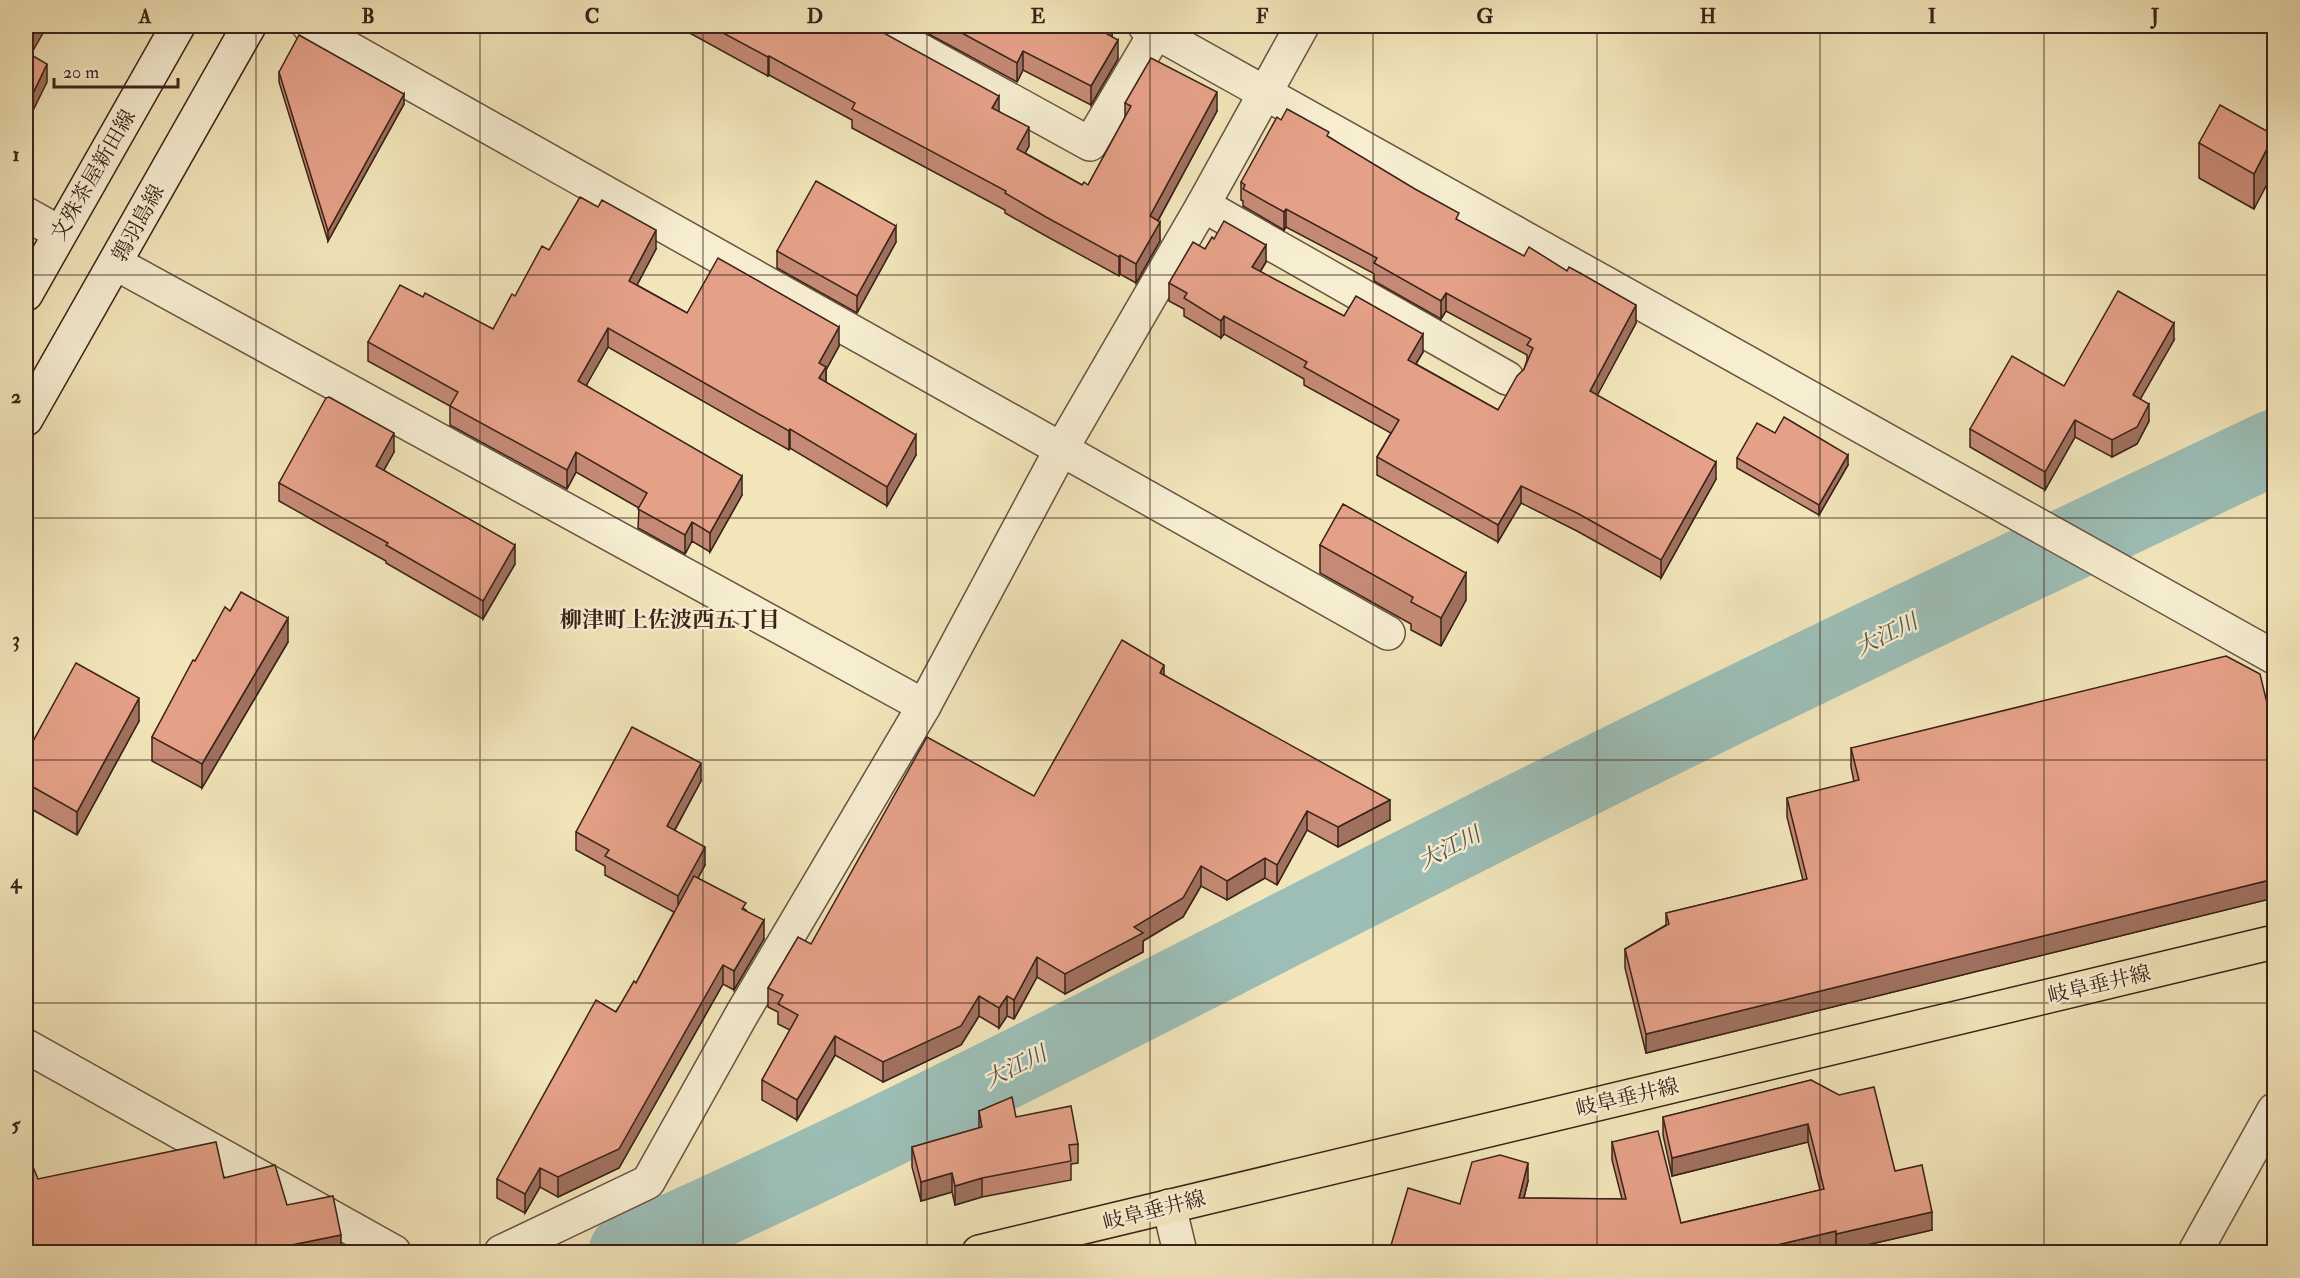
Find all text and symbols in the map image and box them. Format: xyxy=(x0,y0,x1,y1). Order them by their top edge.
text: A xyxy=(138,4,152,29)
text: B xyxy=(361,4,375,29)
text: C xyxy=(585,4,599,29)
text: D xyxy=(807,4,823,29)
text: E xyxy=(1031,4,1046,29)
text: F xyxy=(1256,4,1269,29)
text: G xyxy=(1477,4,1494,29)
text: H xyxy=(1700,4,1716,29)
text: I xyxy=(1928,4,1936,29)
text: J xyxy=(2150,4,2159,29)
scale bar xyxy=(54,51,178,89)
text: 20 m xyxy=(63,61,99,84)
street label: 文殊茶屋新田線 xyxy=(45,105,142,246)
text: 1 xyxy=(12,142,20,167)
street label: 鶉羽島線 xyxy=(106,180,171,267)
text: 2 xyxy=(11,384,21,409)
district label: 柳津町上佐波西五丁目 xyxy=(560,606,780,634)
water label: 大江川 xyxy=(1851,607,1924,662)
text: 3 xyxy=(12,627,20,652)
water label: 大江川 xyxy=(1414,820,1487,875)
text: 4 xyxy=(10,869,23,894)
street label: 岐阜垂井線 xyxy=(2045,960,2153,1009)
water label: 大江川 xyxy=(980,1039,1053,1094)
street label: 岐阜垂井線 xyxy=(1573,1073,1681,1122)
text: 5 xyxy=(12,1112,22,1137)
street label: 岐阜垂井線 xyxy=(1100,1185,1208,1236)

